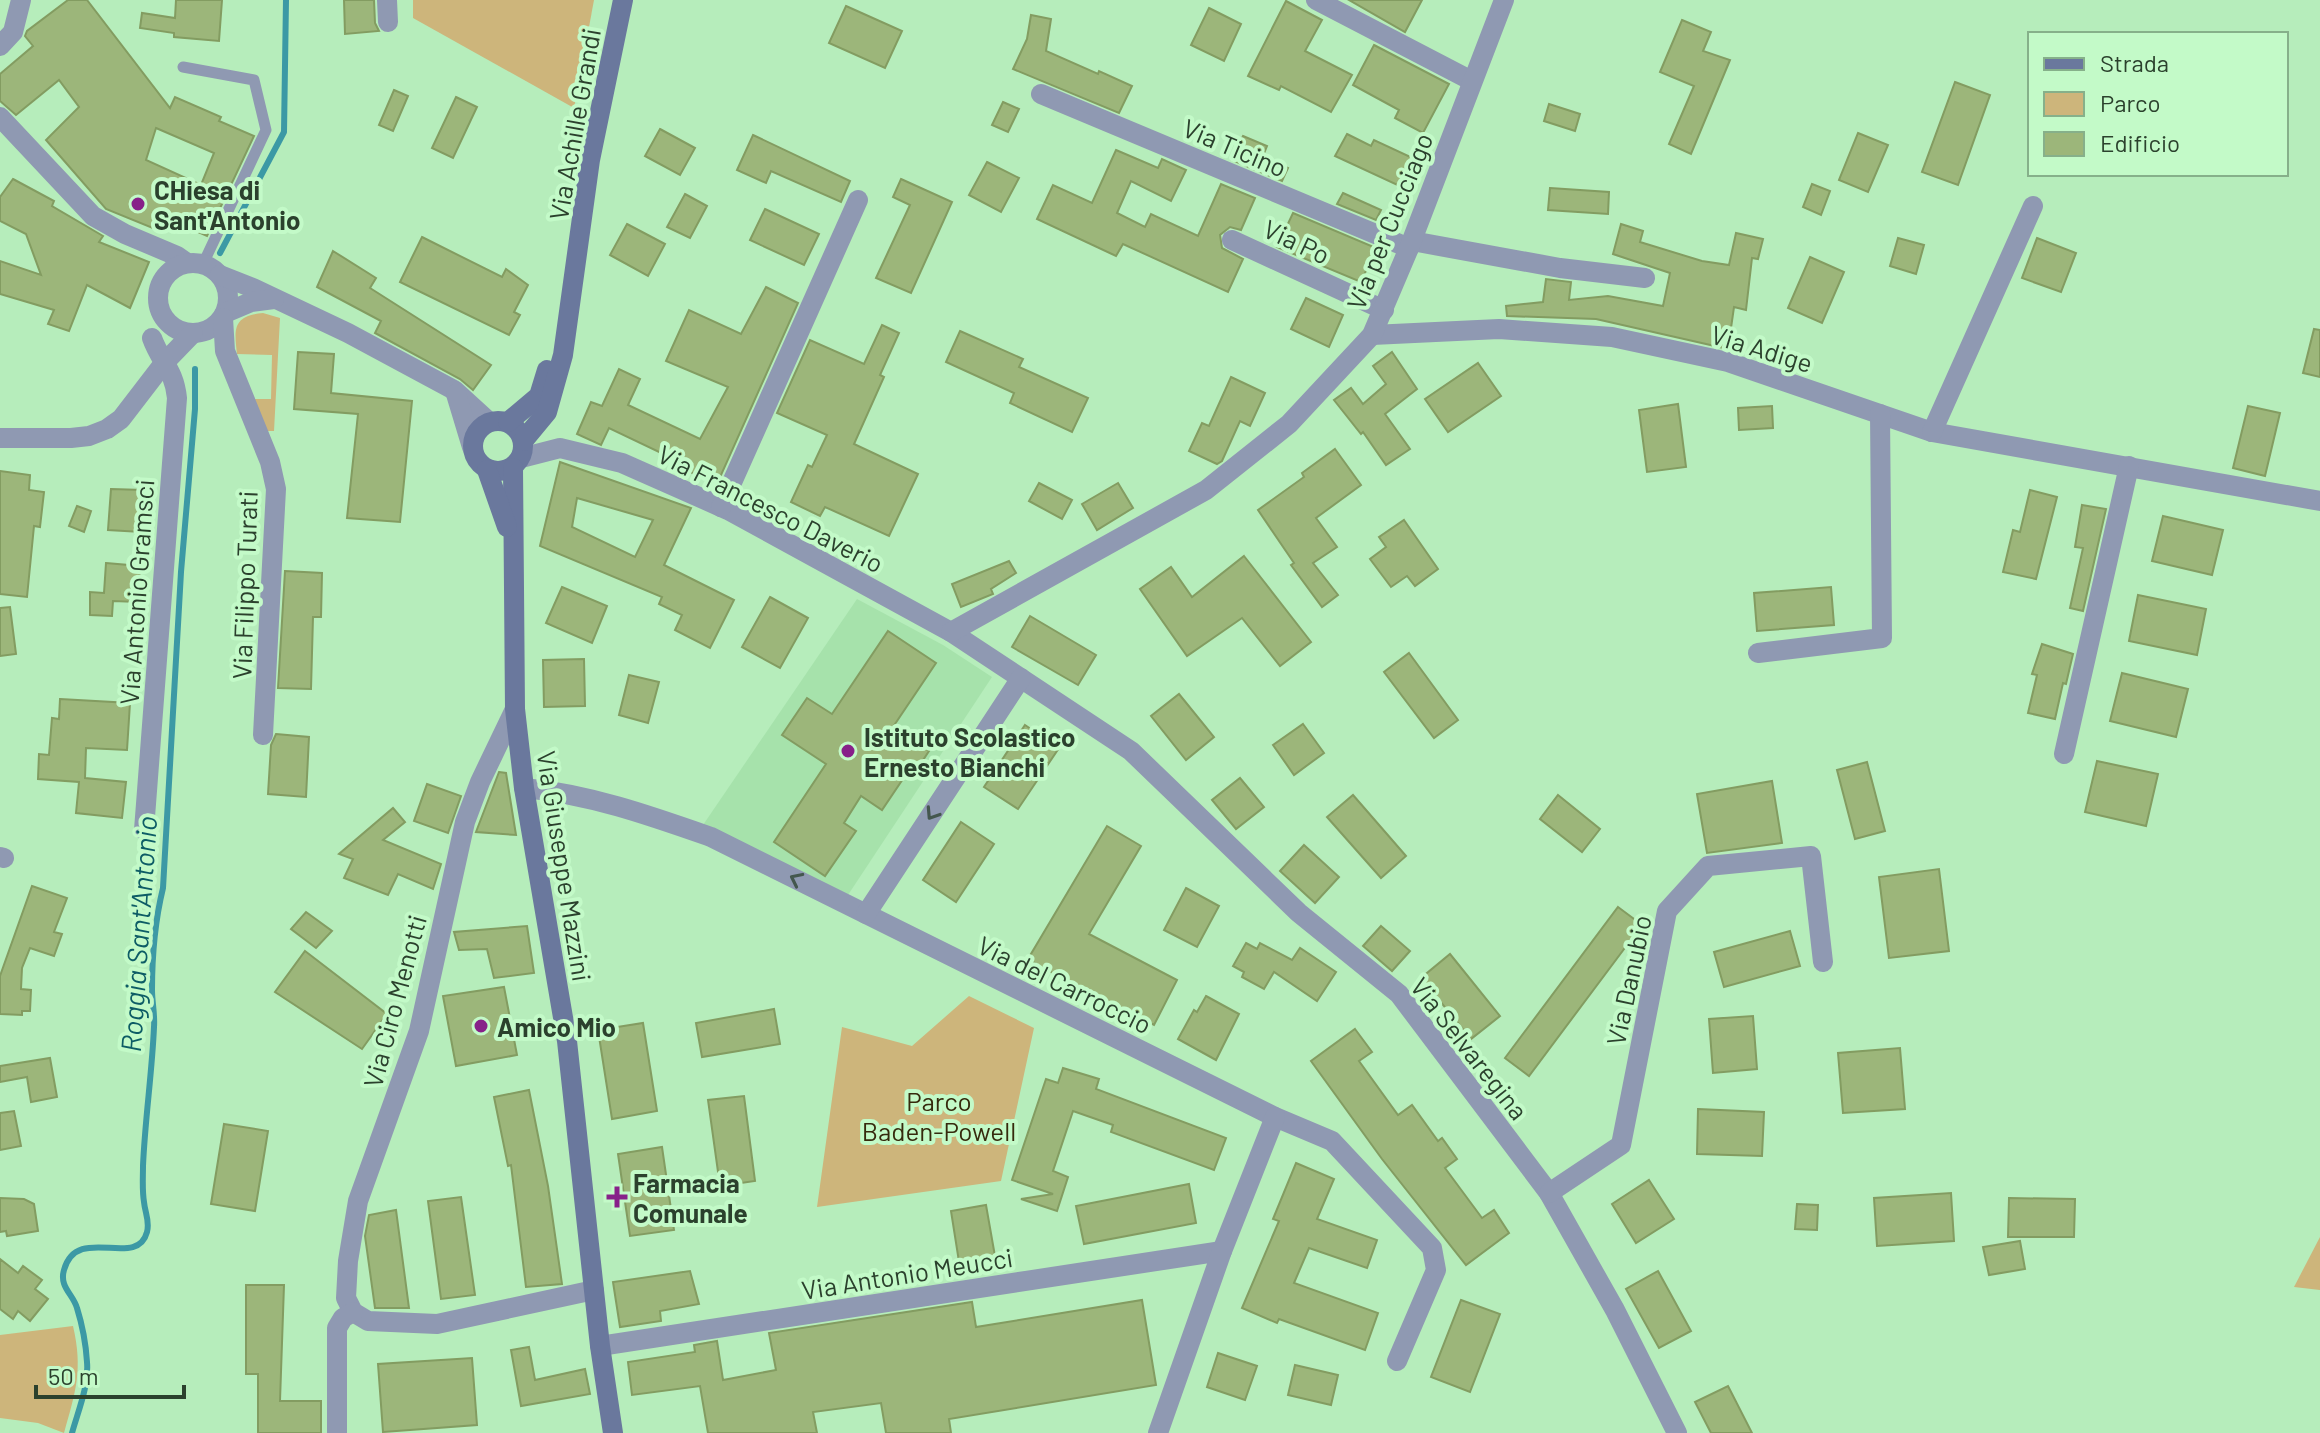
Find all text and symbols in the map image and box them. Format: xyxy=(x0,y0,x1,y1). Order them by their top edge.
street label: Via Achille Grandi xyxy=(542,26,606,222)
legend xyxy=(2028,32,2288,176)
text: Strada xyxy=(2100,48,2169,77)
text: Parco xyxy=(2100,88,2161,117)
street label: Via Ticino xyxy=(1178,111,1292,183)
street label: Via per Cucciago xyxy=(1339,128,1439,314)
text: Edificio xyxy=(2100,128,2180,157)
place label: CHiesa di Sant'Antonio xyxy=(154,174,300,235)
marker: CHiesa di Sant'Antonio xyxy=(129,195,147,213)
street label: Via Po xyxy=(1259,212,1335,270)
street label: Via Adige xyxy=(1708,318,1816,378)
street label: Via Francesco Daverio xyxy=(653,438,889,578)
street label: Via Antonio Gramsci xyxy=(113,478,159,706)
street label: Via Filippo Turati xyxy=(225,490,263,680)
place label: Istituto Scolastico Ernesto Bianchi xyxy=(864,721,1075,782)
marker: Istituto Scolastico Ernesto Bianchi xyxy=(839,742,857,760)
street label: Via Giuseppe Mazzini xyxy=(531,748,599,984)
one-way arrow xyxy=(927,805,942,819)
water label: Roggia Sant'Antonio xyxy=(113,815,163,1053)
one-way arrow xyxy=(790,873,805,889)
street label: Via Ciro Menotti xyxy=(356,911,432,1091)
street label: Via Danubio xyxy=(1599,912,1657,1048)
street label: Via del Carroccio xyxy=(973,929,1157,1039)
street label: Via Selvaregina xyxy=(1405,971,1535,1125)
place label: Amico Mio xyxy=(497,1011,616,1042)
marker: Amico Mio xyxy=(472,1017,490,1035)
park label: Parco Baden-Powell xyxy=(862,1085,1016,1146)
place label: Farmacia Comunale xyxy=(633,1167,748,1228)
marker: Farmacia Comunale xyxy=(608,1188,626,1206)
street label: Via Antonio Meucci xyxy=(799,1241,1015,1305)
scale bar xyxy=(36,1349,184,1399)
text: 50 m xyxy=(48,1361,99,1390)

